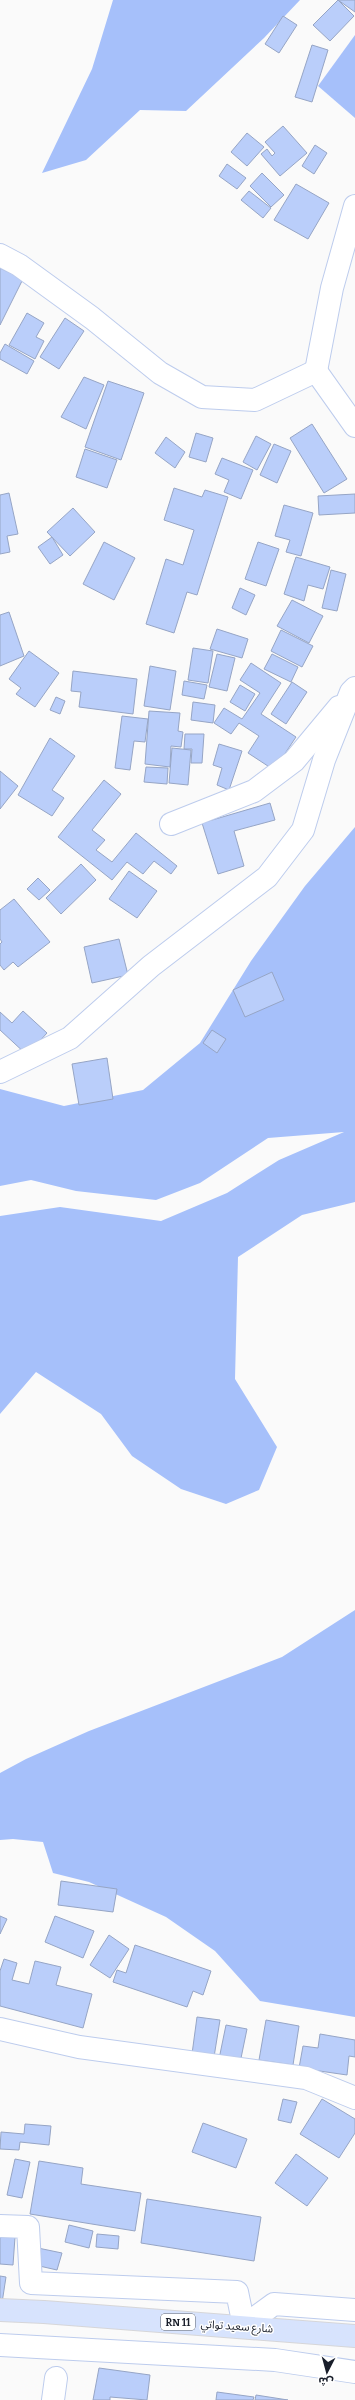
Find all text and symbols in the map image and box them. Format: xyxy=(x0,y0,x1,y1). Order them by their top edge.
road number: RN 11 xyxy=(161,2314,195,2330)
street label: شارع سعيد تواتي xyxy=(200,2317,274,2338)
north arrow xyxy=(307,2352,347,2392)
text: ش xyxy=(318,2374,334,2389)

